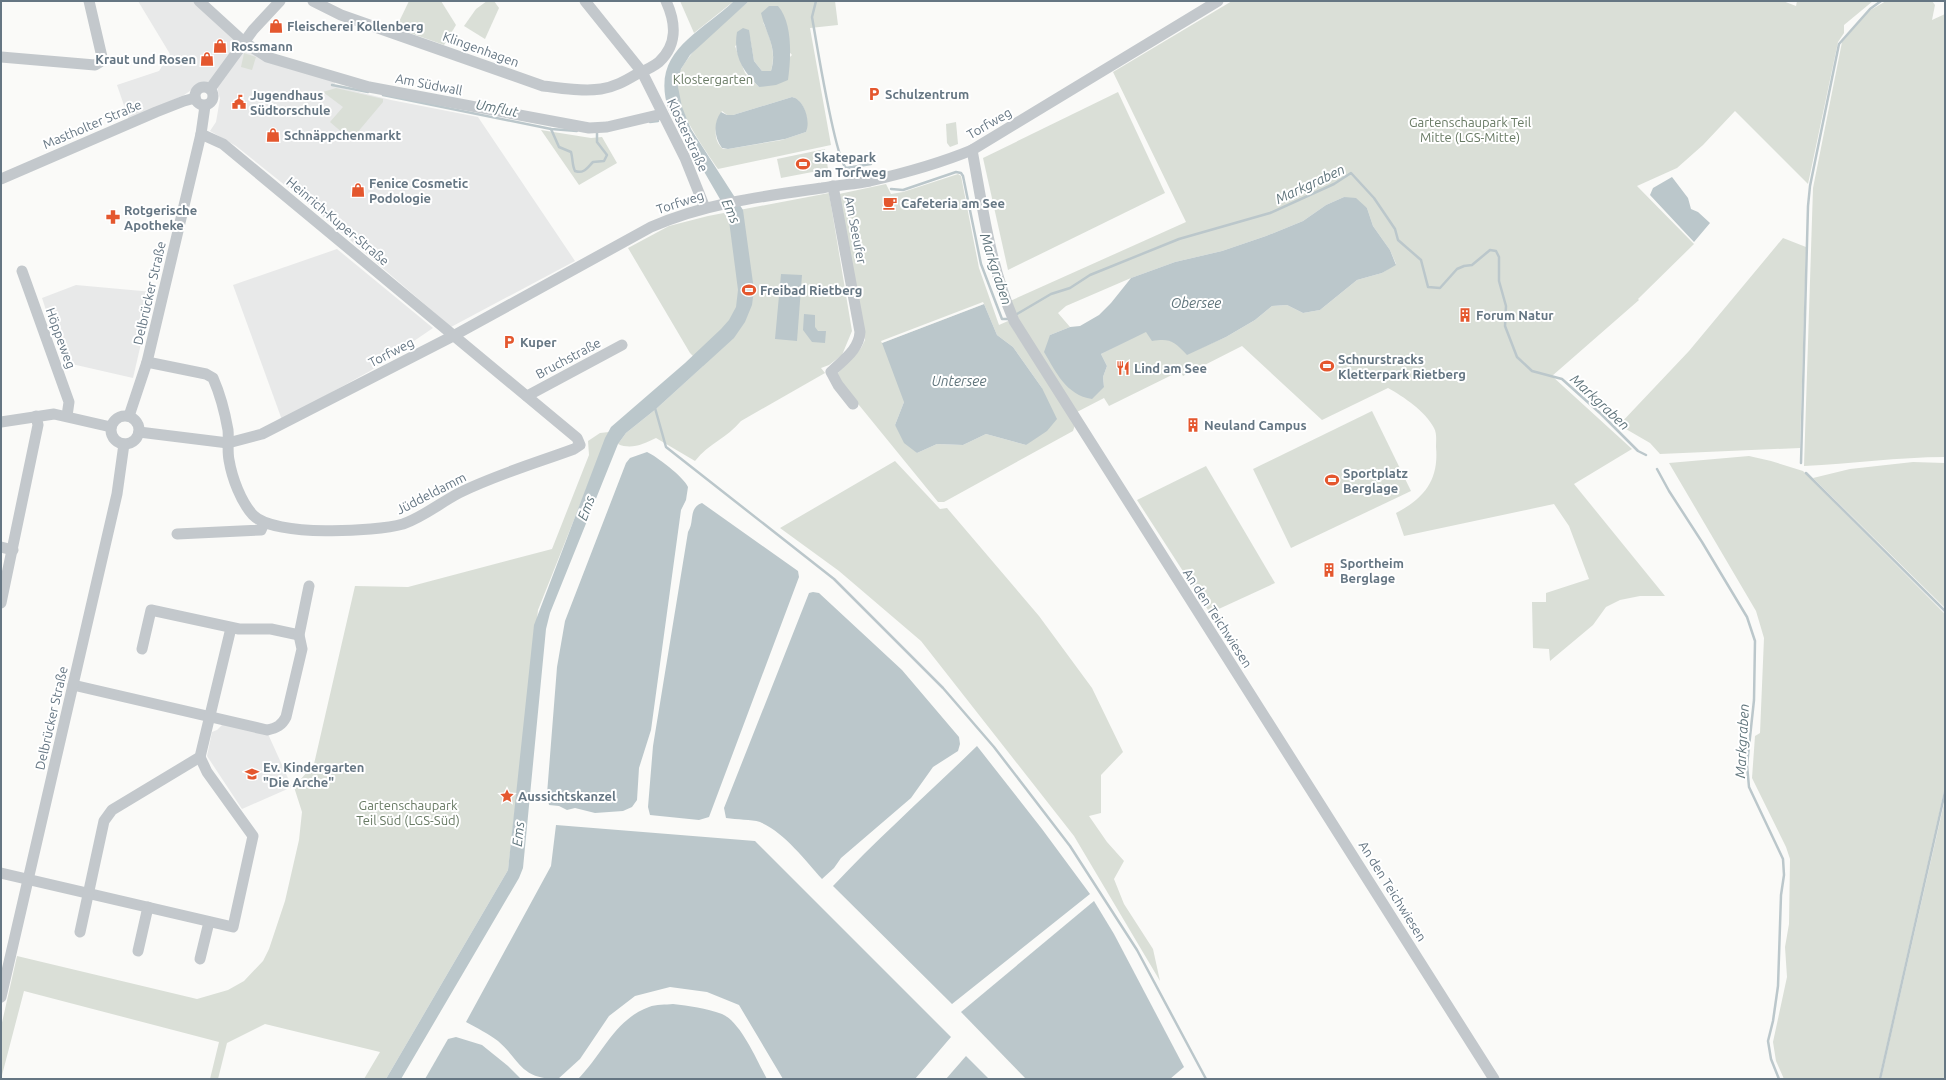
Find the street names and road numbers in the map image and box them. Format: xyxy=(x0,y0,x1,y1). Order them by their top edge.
street label: Klingenhagen xyxy=(441,29,521,69)
street label: Am Südwall xyxy=(394,71,464,97)
street label: Klosterstraße xyxy=(665,96,711,174)
street label: Mastholter Straße xyxy=(41,97,143,151)
street label: Torfweg xyxy=(964,105,1014,141)
street label: Heinrich-Kuper-Straße xyxy=(284,174,392,268)
street label: Torfweg xyxy=(655,188,705,216)
street label: Am Seeufer xyxy=(843,195,869,265)
street label: Delbrücker Straße xyxy=(130,240,168,346)
street label: Höppeweg xyxy=(44,306,78,370)
street label: Torfweg xyxy=(366,335,416,369)
street label: Bruchstraße xyxy=(533,335,603,381)
street label: Jüddeldamm xyxy=(394,469,468,517)
street label: An den Teichwiesen xyxy=(1181,566,1255,670)
street label: Delbrücker Straße xyxy=(32,665,70,771)
street label: An den Teichwiesen xyxy=(1357,838,1429,944)

